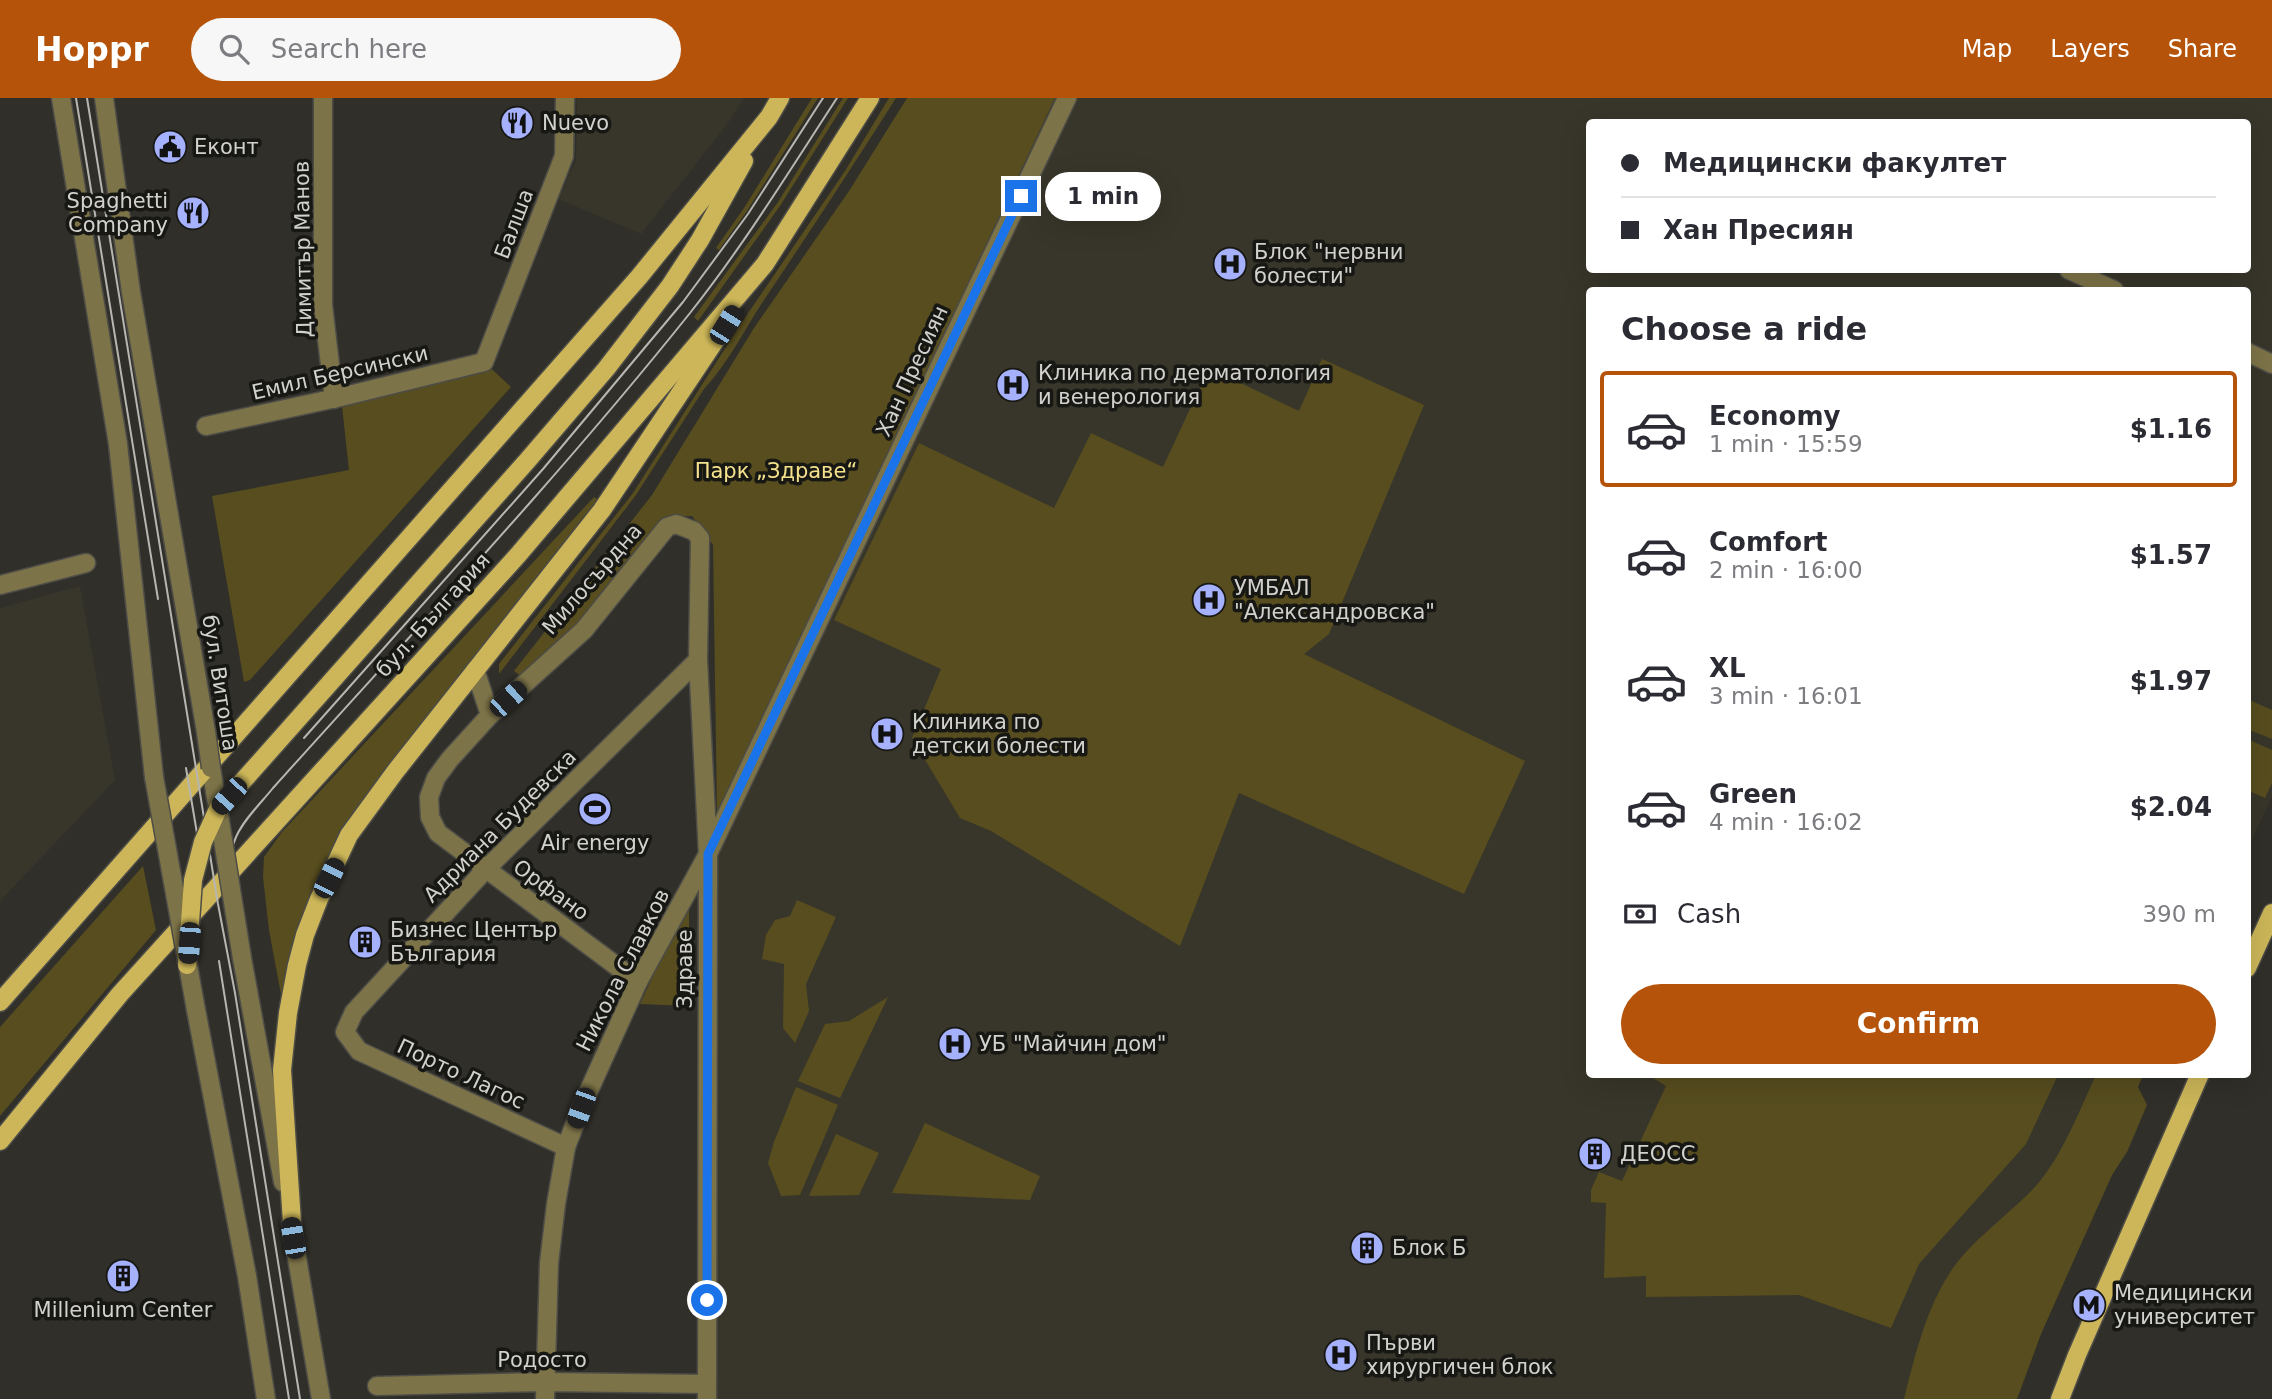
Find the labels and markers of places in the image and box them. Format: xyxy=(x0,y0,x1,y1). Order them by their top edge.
restaurant icon: Nuevo xyxy=(498,104,536,142)
place label: Nuevo xyxy=(542,111,609,135)
public building icon: Еконт xyxy=(151,128,189,166)
place label: Еконт xyxy=(194,135,259,159)
place label: Spaghetti Company xyxy=(67,189,168,237)
restaurant icon: Spaghetti Company xyxy=(174,194,212,232)
place label: Блок "нервни болести" xyxy=(1254,240,1403,288)
hospital icon: Блок "нервни болести" xyxy=(1211,245,1249,283)
place label: Клиника по дерматология и венерология xyxy=(1038,361,1331,409)
hospital icon: Клиника по дерматология и венерология xyxy=(994,366,1032,404)
place label: УМБАЛ "Александровска" xyxy=(1234,576,1435,624)
hospital icon: УМБАЛ "Александровска" xyxy=(1190,581,1228,619)
place label: Клиника по детски болести xyxy=(912,710,1086,758)
hospital icon: Клиника по детски болести xyxy=(868,715,906,753)
sports icon: Air energy xyxy=(576,790,614,828)
place label: Air energy xyxy=(541,831,649,855)
place label: Бизнес Център България xyxy=(390,918,557,966)
building icon: Бизнес Център България xyxy=(346,923,384,961)
hospital icon: УБ "Майчин дом" xyxy=(936,1025,974,1063)
place label: УБ "Майчин дом" xyxy=(979,1032,1167,1056)
building icon: ДЕОСС xyxy=(1576,1135,1614,1173)
place label: ДЕОСС xyxy=(1620,1142,1696,1166)
building icon: Блок Б xyxy=(1348,1229,1386,1267)
place label: Блок Б xyxy=(1392,1236,1466,1260)
building icon: Millenium Center xyxy=(104,1257,142,1295)
place label: Медицински университет xyxy=(2114,1281,2255,1329)
metro station icon: Медицински университет xyxy=(2070,1286,2108,1324)
place label: Millenium Center xyxy=(34,1298,213,1322)
place label: Първи хирургичен блок xyxy=(1366,1331,1553,1379)
hospital icon: Първи хирургичен блок xyxy=(1322,1336,1360,1374)

